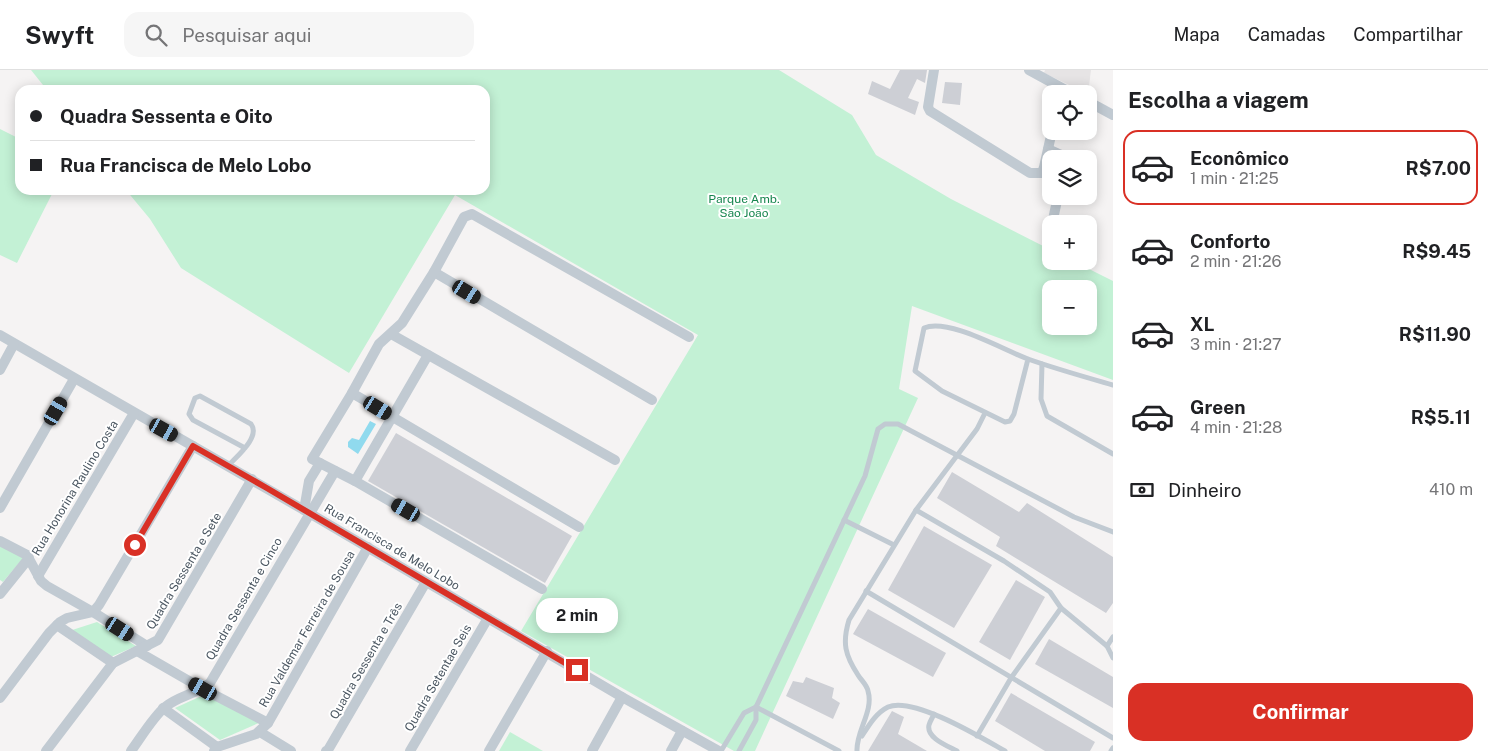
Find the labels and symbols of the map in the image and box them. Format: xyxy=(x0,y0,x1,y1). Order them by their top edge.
park label: Parque Amb. São João xyxy=(708,192,780,220)
car xyxy=(450,278,483,306)
car xyxy=(42,394,69,428)
car xyxy=(361,394,394,422)
car xyxy=(147,416,180,444)
street label: Rua Honorina Raulino Costa xyxy=(29,418,121,558)
car xyxy=(389,496,422,524)
street label: Rua Francisca de Melo Lobo xyxy=(322,501,462,593)
street label: Quadra Sessenta e Sete xyxy=(144,510,225,632)
route start xyxy=(124,534,146,556)
street label: Quadra Sessenta e Cinco xyxy=(203,535,285,663)
street label: Rua Valdemar Ferreira de Sousa xyxy=(256,548,358,710)
callout: 2 min xyxy=(536,598,618,632)
street label: Quadra Sessenta e Três xyxy=(327,600,405,722)
car xyxy=(103,615,136,643)
street label: Quadra Setentae Seis xyxy=(402,622,474,734)
route end xyxy=(566,659,588,681)
car xyxy=(186,675,219,703)

